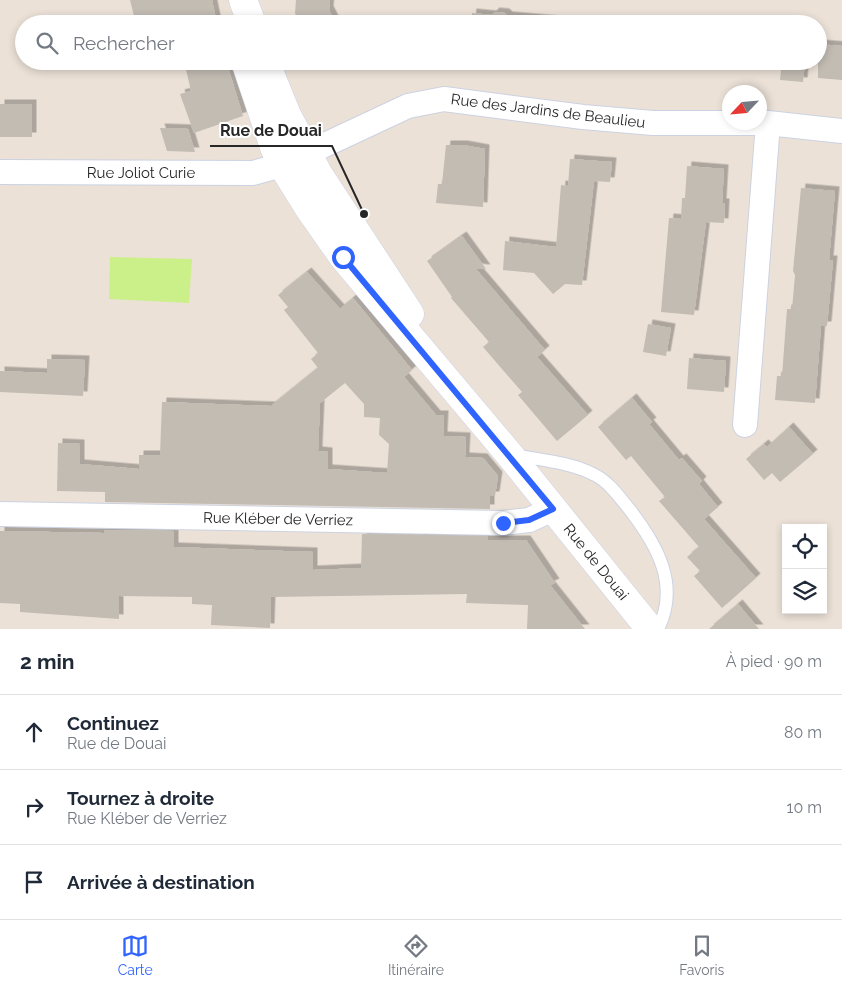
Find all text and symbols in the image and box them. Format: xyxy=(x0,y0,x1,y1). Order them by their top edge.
search box xyxy=(15,15,827,70)
icon: search xyxy=(33,29,61,57)
text: Rechercher xyxy=(73,32,175,54)
north arrow xyxy=(722,85,767,130)
street label: Rue des Jardins de Beaulieu xyxy=(450,90,646,132)
callout: Rue de Douai xyxy=(210,115,332,146)
text: Rue de Douai xyxy=(220,121,322,140)
street label: Rue Joliot Curie xyxy=(87,164,195,182)
route start xyxy=(332,246,355,269)
street label: Rue Kléber de Verriez xyxy=(203,509,353,529)
route end xyxy=(492,512,515,535)
street label: Rue de Douai xyxy=(560,520,632,604)
map controls xyxy=(782,524,827,614)
button: locate xyxy=(782,524,827,569)
button: layers xyxy=(782,569,827,614)
text: 2 min xyxy=(20,649,74,674)
text: À pied · 90 m xyxy=(726,652,822,671)
text: Continuez xyxy=(67,712,159,734)
icon: ahead xyxy=(20,718,48,746)
text: 80 m xyxy=(784,723,822,742)
text: Rue de Douai xyxy=(67,734,166,753)
text: Tournez à droite xyxy=(67,787,214,809)
icon: right xyxy=(20,793,48,821)
text: 10 m xyxy=(787,798,822,817)
text: Rue Kléber de Verriez xyxy=(67,809,227,828)
icon: arrive xyxy=(20,868,48,896)
text: Arrivée à destination xyxy=(67,871,255,893)
tab: Carte xyxy=(118,932,153,978)
tab: Itinéraire xyxy=(388,932,444,978)
tab: Favoris xyxy=(679,932,724,978)

